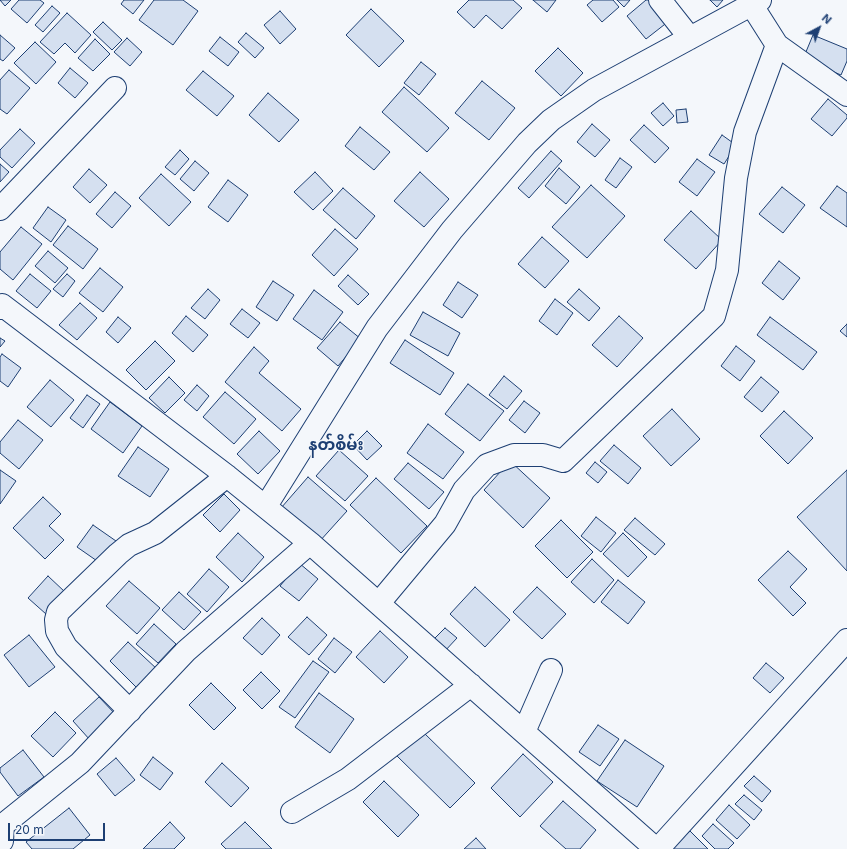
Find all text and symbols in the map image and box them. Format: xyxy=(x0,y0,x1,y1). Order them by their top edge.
north arrow xyxy=(799,8,839,48)
text: N xyxy=(819,11,835,27)
district label: နတ်စိမ်း xyxy=(308,435,364,455)
scale bar xyxy=(10,815,107,841)
text: 20 m xyxy=(15,822,44,837)

